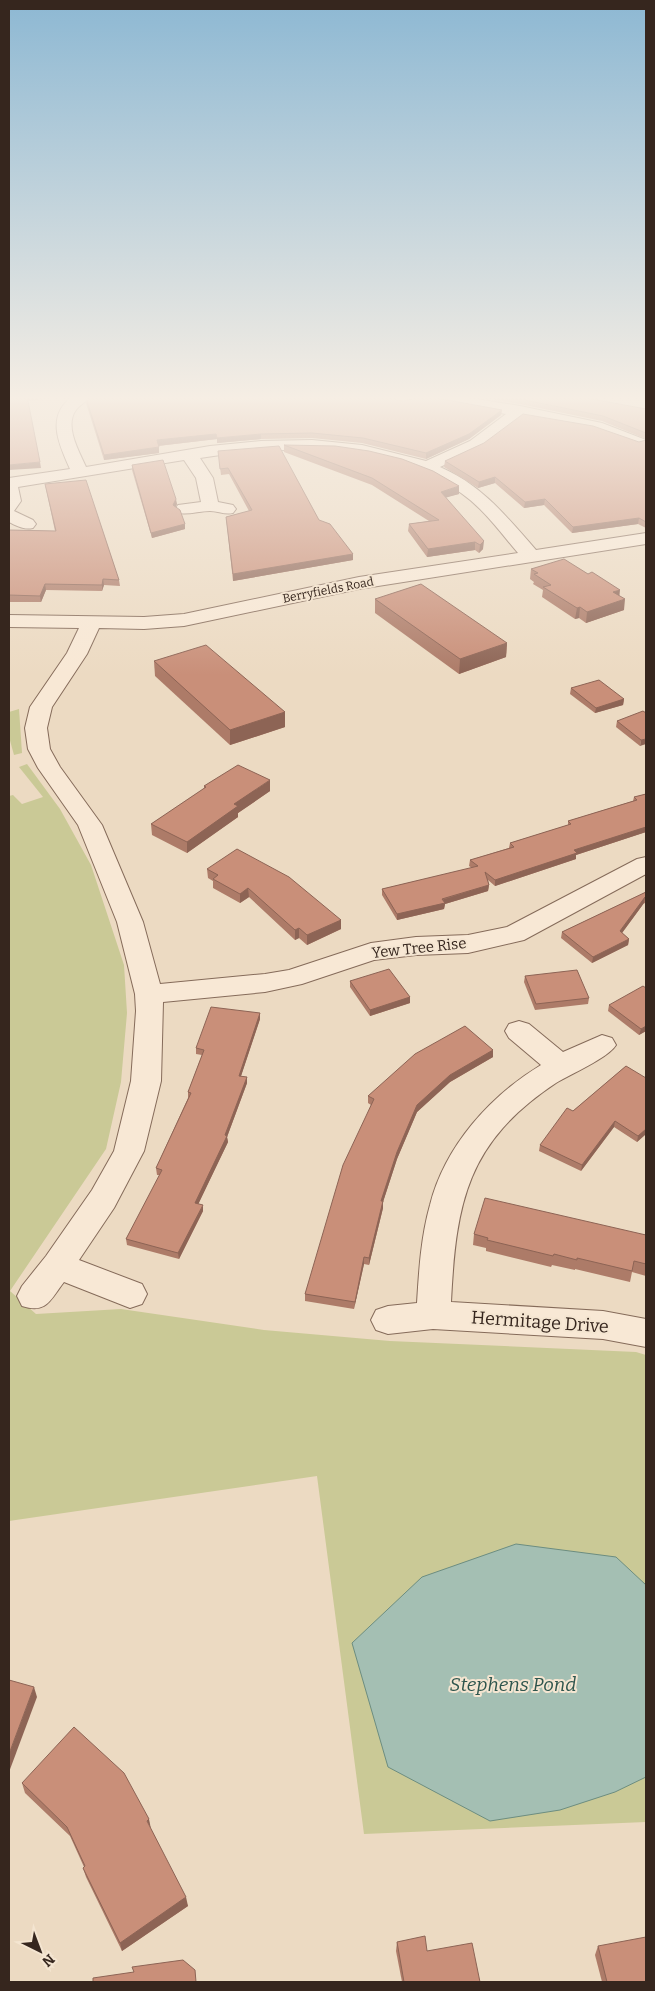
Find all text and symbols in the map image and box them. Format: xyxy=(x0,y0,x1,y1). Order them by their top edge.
street label: Berryfields Road xyxy=(281,574,375,606)
street label: Yew Tree Rise xyxy=(371,934,467,962)
street label: Hermitage Drive xyxy=(470,1306,610,1338)
water label: Stephens Pond xyxy=(450,1673,576,1696)
north arrow xyxy=(15,1926,65,1976)
text: N xyxy=(39,1950,58,1970)

